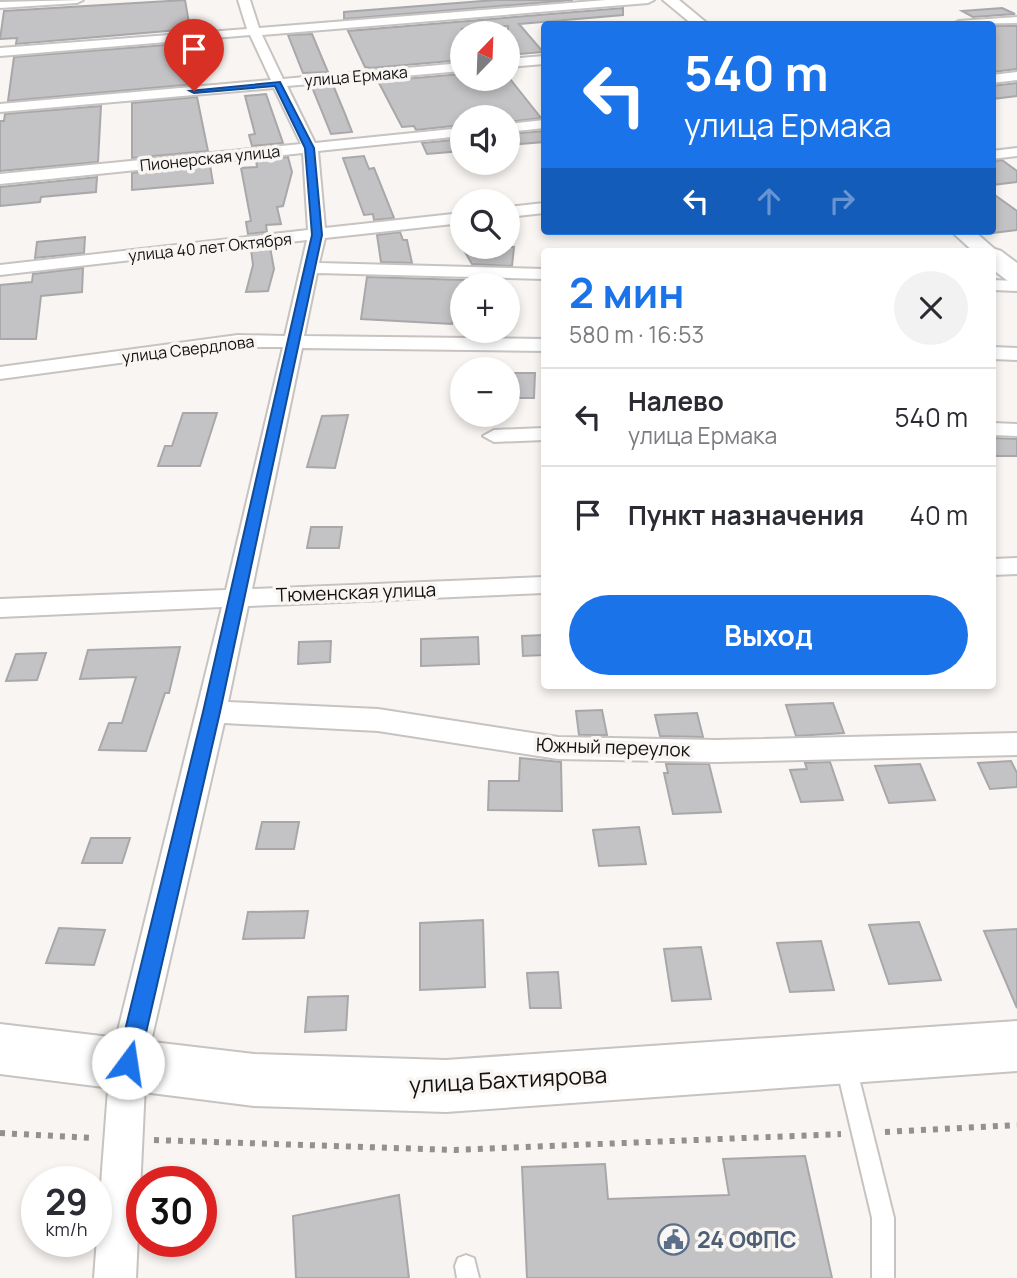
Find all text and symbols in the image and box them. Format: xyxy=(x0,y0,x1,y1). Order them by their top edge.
pin xyxy=(164,19,224,91)
north arrow xyxy=(450,21,520,91)
map controls xyxy=(450,21,520,427)
icon: arrive xyxy=(175,30,213,68)
text: 540 m xyxy=(684,39,829,106)
icon: left xyxy=(569,49,660,140)
street label: улица Ермака xyxy=(303,61,409,91)
text: улица Ермака xyxy=(684,103,892,147)
button: sound xyxy=(450,105,520,175)
street label: Пионерская улица xyxy=(139,140,281,176)
icon: left xyxy=(677,182,715,220)
icon: ahead xyxy=(750,182,788,220)
icon: right xyxy=(823,182,861,220)
button: search xyxy=(450,189,520,259)
street label: улица 40 лет Октября xyxy=(127,227,293,267)
text: 2 мин xyxy=(569,263,685,321)
button: close xyxy=(894,271,968,345)
button: + xyxy=(450,273,520,343)
text: 580 m · 16:53 xyxy=(569,318,704,350)
street label: улица Свердлова xyxy=(121,330,255,368)
button: − xyxy=(450,357,520,427)
text: Налево xyxy=(628,383,724,419)
icon: left xyxy=(569,398,607,436)
text: 540 m xyxy=(895,399,968,435)
text: улица Ермака xyxy=(628,419,777,451)
icon: arrive xyxy=(569,496,607,534)
text: Пункт назначения xyxy=(628,497,864,533)
text: 40 m xyxy=(910,497,968,533)
street label: Тюменская улица xyxy=(275,576,437,608)
button: Выход xyxy=(569,595,968,675)
street label: Южный переулок xyxy=(535,731,691,763)
position arrow xyxy=(91,1026,165,1100)
street label: улица Бахтиярова xyxy=(408,1058,608,1100)
speed limit sign: 30 xyxy=(126,1166,217,1257)
text: 29 xyxy=(45,1178,88,1226)
text: km/h xyxy=(46,1217,87,1241)
public building icon: 24 ОФПС xyxy=(657,1222,691,1256)
place label: 24 ОФПС xyxy=(697,1223,797,1255)

